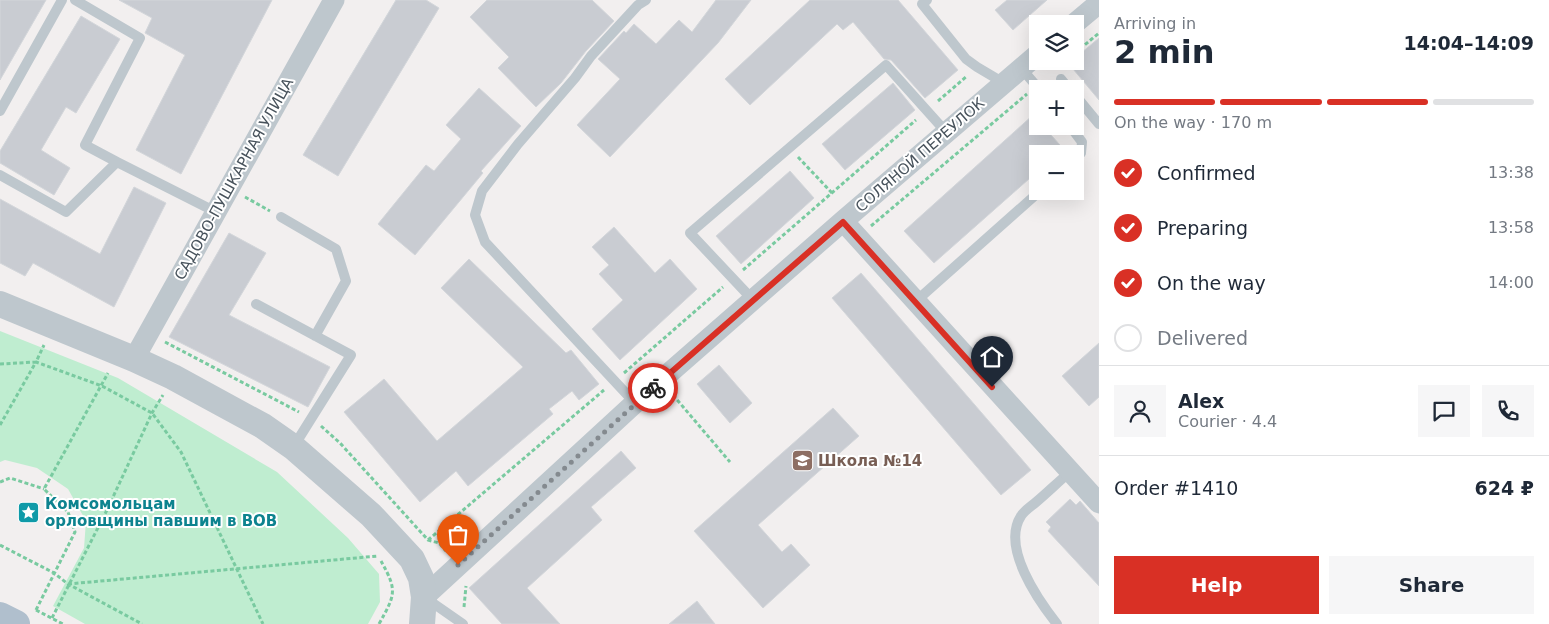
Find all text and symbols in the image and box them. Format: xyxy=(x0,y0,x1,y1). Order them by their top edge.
text: Arriving in xyxy=(1114,14,1196,33)
map controls xyxy=(1029,15,1084,200)
button: layers xyxy=(1029,15,1084,70)
text: 14:04–14:09 xyxy=(1404,32,1534,54)
text: 2 min xyxy=(1114,33,1215,71)
street label: САДОВО-ПУШКАРНАЯ УЛИЦА xyxy=(171,74,298,283)
button: + xyxy=(1029,80,1084,135)
street label: СОЛЯНОЙ ПЕРЕУЛОК xyxy=(851,93,989,216)
text: On the way · 170 m xyxy=(1114,113,1272,132)
button: − xyxy=(1029,145,1084,200)
icon: check xyxy=(1114,159,1142,187)
text: Confirmed xyxy=(1157,162,1256,184)
text: 13:38 xyxy=(1488,163,1534,182)
icon: check xyxy=(1114,214,1142,242)
text: Preparing xyxy=(1157,217,1248,239)
text: 13:58 xyxy=(1488,218,1534,237)
icon: check xyxy=(1114,269,1142,297)
text: On the way xyxy=(1157,272,1266,294)
text: 14:00 xyxy=(1488,273,1534,292)
text: Delivered xyxy=(1157,327,1248,349)
pin xyxy=(971,336,1013,387)
icon: home xyxy=(978,343,1006,371)
courier xyxy=(628,363,678,413)
icon: bike xyxy=(639,374,667,402)
button: person xyxy=(1114,385,1166,437)
button: chat xyxy=(1418,385,1470,437)
button: phone xyxy=(1482,385,1534,437)
text: Alex xyxy=(1178,390,1224,412)
text: Courier · 4.4 xyxy=(1178,412,1277,431)
school or university icon: Школа №14 xyxy=(790,449,814,473)
place label: Школа №14 xyxy=(818,452,922,470)
text: Order #1410 xyxy=(1114,477,1238,499)
text: 624 ₽ xyxy=(1475,477,1534,499)
place label: Комсомольцам орловщины павшим в ВОВ xyxy=(45,495,277,530)
place icon: Комсомольцам орловщины павшим в ВОВ xyxy=(17,501,41,525)
pin xyxy=(437,514,479,565)
icon: bag xyxy=(444,521,472,549)
button: Help xyxy=(1114,556,1319,614)
button: Share xyxy=(1329,556,1534,614)

